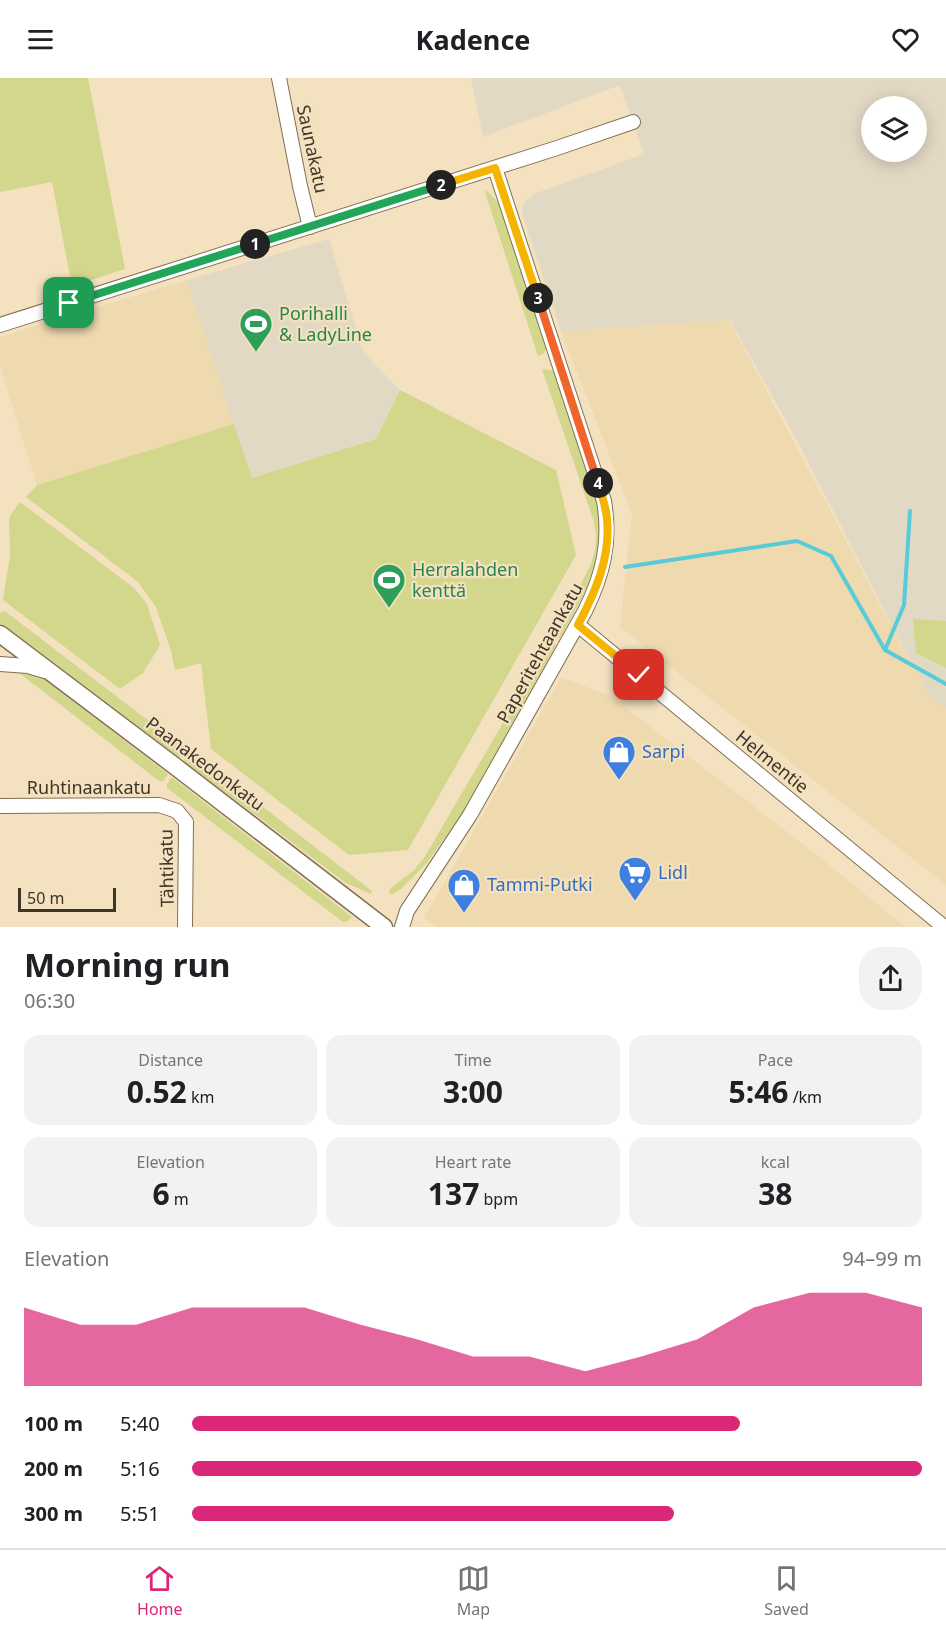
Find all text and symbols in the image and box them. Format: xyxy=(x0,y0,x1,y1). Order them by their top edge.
text: Kadence xyxy=(416,21,530,58)
icon: menu xyxy=(24,23,57,56)
icon: heart xyxy=(889,23,922,56)
map controls xyxy=(861,96,927,162)
button: layers xyxy=(861,96,927,162)
street label: Saunakatu xyxy=(292,102,334,195)
pin: 2 xyxy=(426,170,456,200)
text: 2 xyxy=(436,174,446,196)
pin: 1 xyxy=(240,229,270,259)
text: 1 xyxy=(250,233,260,255)
pin xyxy=(43,277,94,328)
pin: 3 xyxy=(523,283,553,313)
icon: arrive xyxy=(52,286,85,319)
text: 3 xyxy=(533,287,543,309)
place label: Porihalli & LadyLine xyxy=(279,301,372,346)
sports icon: Porihalli & LadyLine xyxy=(238,306,274,353)
pin: 4 xyxy=(583,468,613,498)
text: 4 xyxy=(593,472,603,494)
place label: Herralahden kenttä xyxy=(412,557,518,602)
sports icon: Herralahden kenttä xyxy=(371,562,407,609)
street label: Paperitehtaankatu xyxy=(491,578,588,727)
pin xyxy=(613,649,664,700)
icon: check xyxy=(622,658,655,691)
street label: Paanakedonkatu xyxy=(141,711,270,816)
street label: Helmentie xyxy=(731,724,814,798)
shop icon: Sarpi xyxy=(601,734,637,781)
place label: Sarpi xyxy=(642,739,685,763)
street label: Ruhtinaankatu xyxy=(27,775,151,799)
street label: Tähtikatu xyxy=(153,829,179,907)
supermarket icon: Lidl xyxy=(617,855,653,902)
place label: Lidl xyxy=(658,860,688,884)
shop icon: Tammi-Putki xyxy=(446,867,482,914)
place label: Tammi-Putki xyxy=(487,872,593,896)
scale bar xyxy=(18,885,116,912)
text: 50 m xyxy=(27,887,64,909)
text: Morning run xyxy=(24,942,230,987)
button: share xyxy=(859,947,922,1010)
text: 06:30 xyxy=(24,987,75,1014)
text: Distance xyxy=(138,1049,203,1071)
text: Time xyxy=(454,1049,492,1071)
text: Pace xyxy=(758,1049,793,1071)
text: 0.52 xyxy=(127,1071,187,1112)
text: 3:00 xyxy=(443,1071,503,1112)
text: 5:46 xyxy=(729,1071,788,1112)
text: km xyxy=(187,1086,214,1108)
text: /km xyxy=(788,1086,822,1108)
text: Elevation xyxy=(137,1151,205,1173)
text: Heart rate xyxy=(435,1151,511,1173)
text: kcal xyxy=(761,1151,790,1173)
text: 6 xyxy=(153,1173,170,1214)
text: 137 xyxy=(428,1173,479,1214)
text: 38 xyxy=(758,1173,792,1214)
text: m xyxy=(170,1188,189,1210)
text: bpm xyxy=(479,1188,518,1210)
text: Elevation xyxy=(24,1245,109,1272)
text: 94–99 m xyxy=(842,1245,922,1272)
text: 100 m xyxy=(24,1410,83,1437)
text: 5:40 xyxy=(120,1410,160,1437)
text: 200 m xyxy=(24,1455,83,1482)
text: 5:16 xyxy=(120,1455,160,1482)
text: 300 m xyxy=(24,1500,83,1527)
text: 5:51 xyxy=(120,1500,160,1527)
tab: Home xyxy=(137,1562,183,1620)
tab: Map xyxy=(457,1562,490,1620)
tab: Saved xyxy=(764,1562,809,1620)

